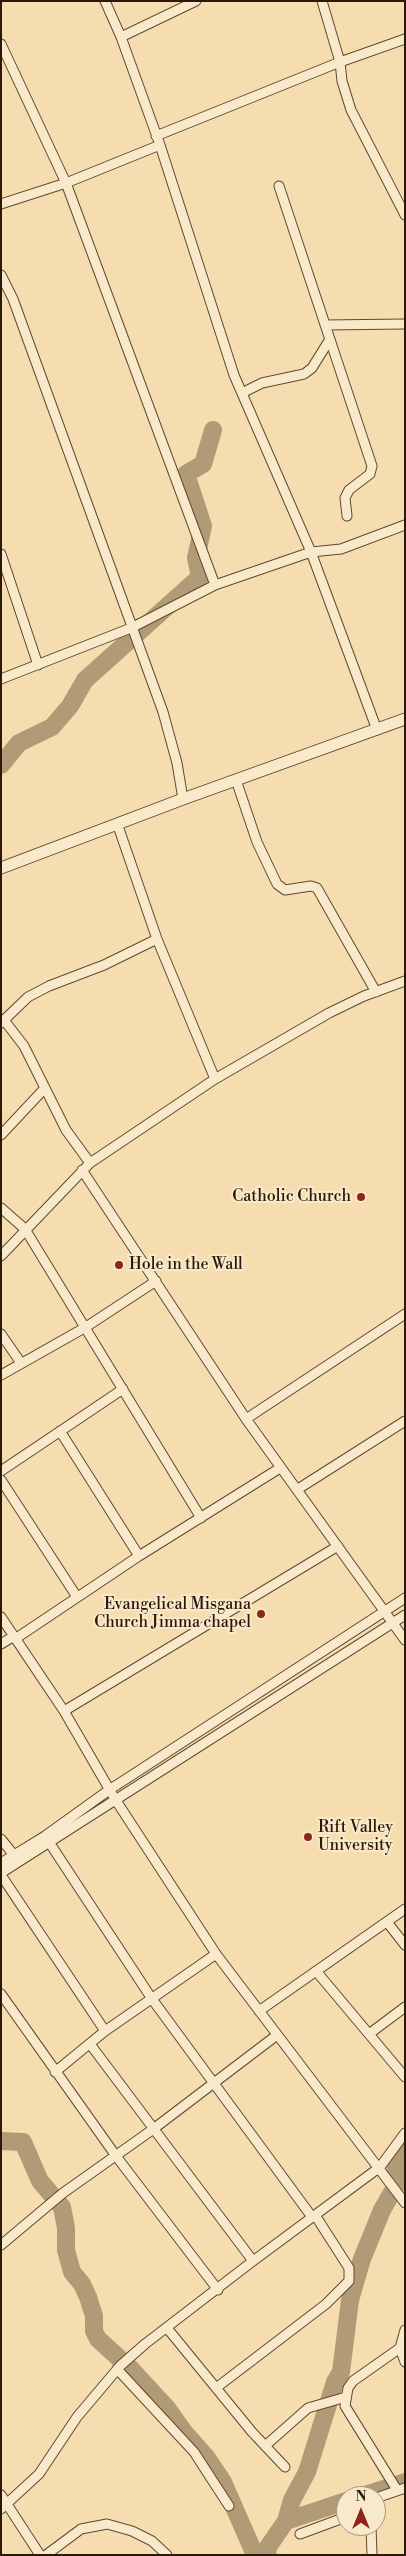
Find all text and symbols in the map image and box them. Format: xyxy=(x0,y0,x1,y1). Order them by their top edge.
place label: Catholic Church xyxy=(232,1187,351,1207)
marker: Catholic Church xyxy=(355,1191,367,1203)
place label: Hole in the Wall xyxy=(129,1255,243,1275)
marker: Hole in the Wall xyxy=(113,1259,125,1271)
place label: Evangelical Misgana Church Jimma chapel xyxy=(94,1595,251,1633)
marker: Evangelical Misgana Church Jimma chapel xyxy=(255,1608,267,1620)
place label: Rift Valley University xyxy=(318,1818,393,1856)
marker: Rift Valley University xyxy=(302,1831,314,1843)
north arrow xyxy=(336,2486,386,2536)
text: N xyxy=(355,2488,367,2506)

